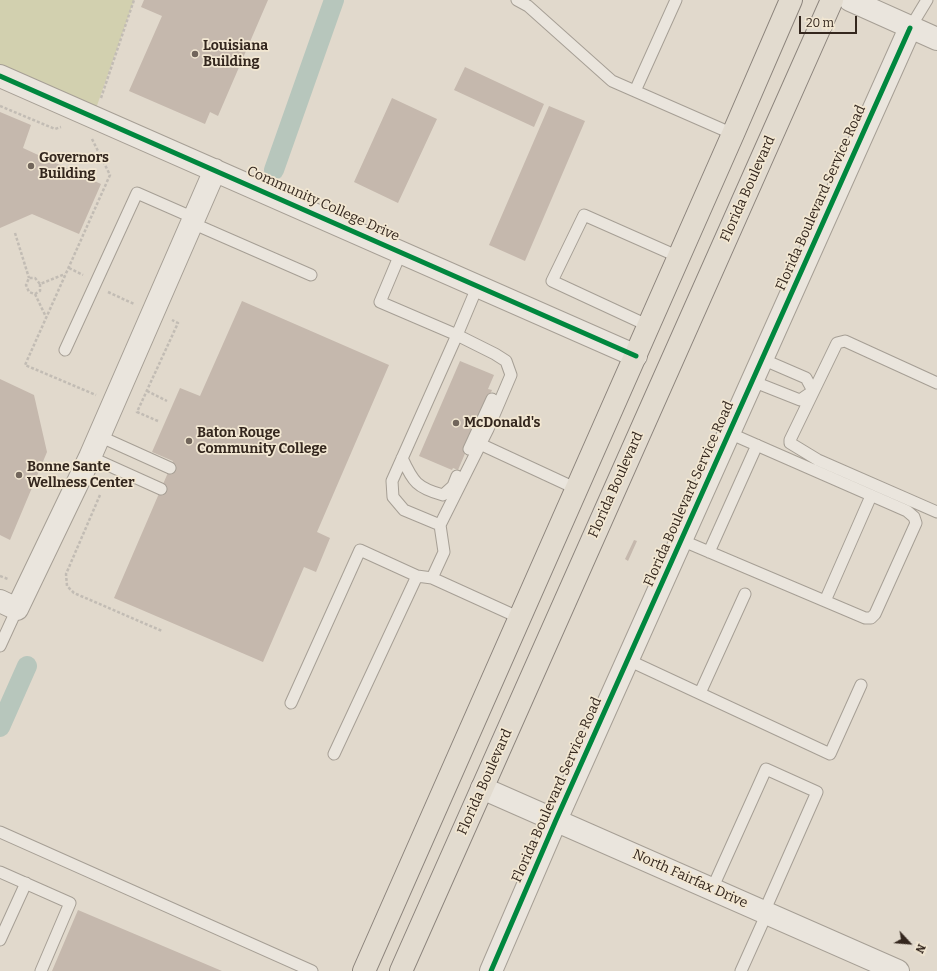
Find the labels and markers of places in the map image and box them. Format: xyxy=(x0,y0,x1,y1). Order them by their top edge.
place label: Louisiana Building xyxy=(203,38,268,70)
marker: Louisiana Building xyxy=(190,49,200,59)
place label: Governors Building xyxy=(39,150,109,182)
marker: Governors Building xyxy=(26,161,36,171)
place label: McDonald's xyxy=(464,415,540,431)
marker: McDonald's xyxy=(451,418,461,428)
place label: Baton Rouge Community College xyxy=(197,425,327,458)
marker: Baton Rouge Community College xyxy=(184,436,194,446)
place label: Bonne Sante Wellness Center xyxy=(27,459,135,492)
marker: Bonne Sante Wellness Center xyxy=(14,470,24,480)

